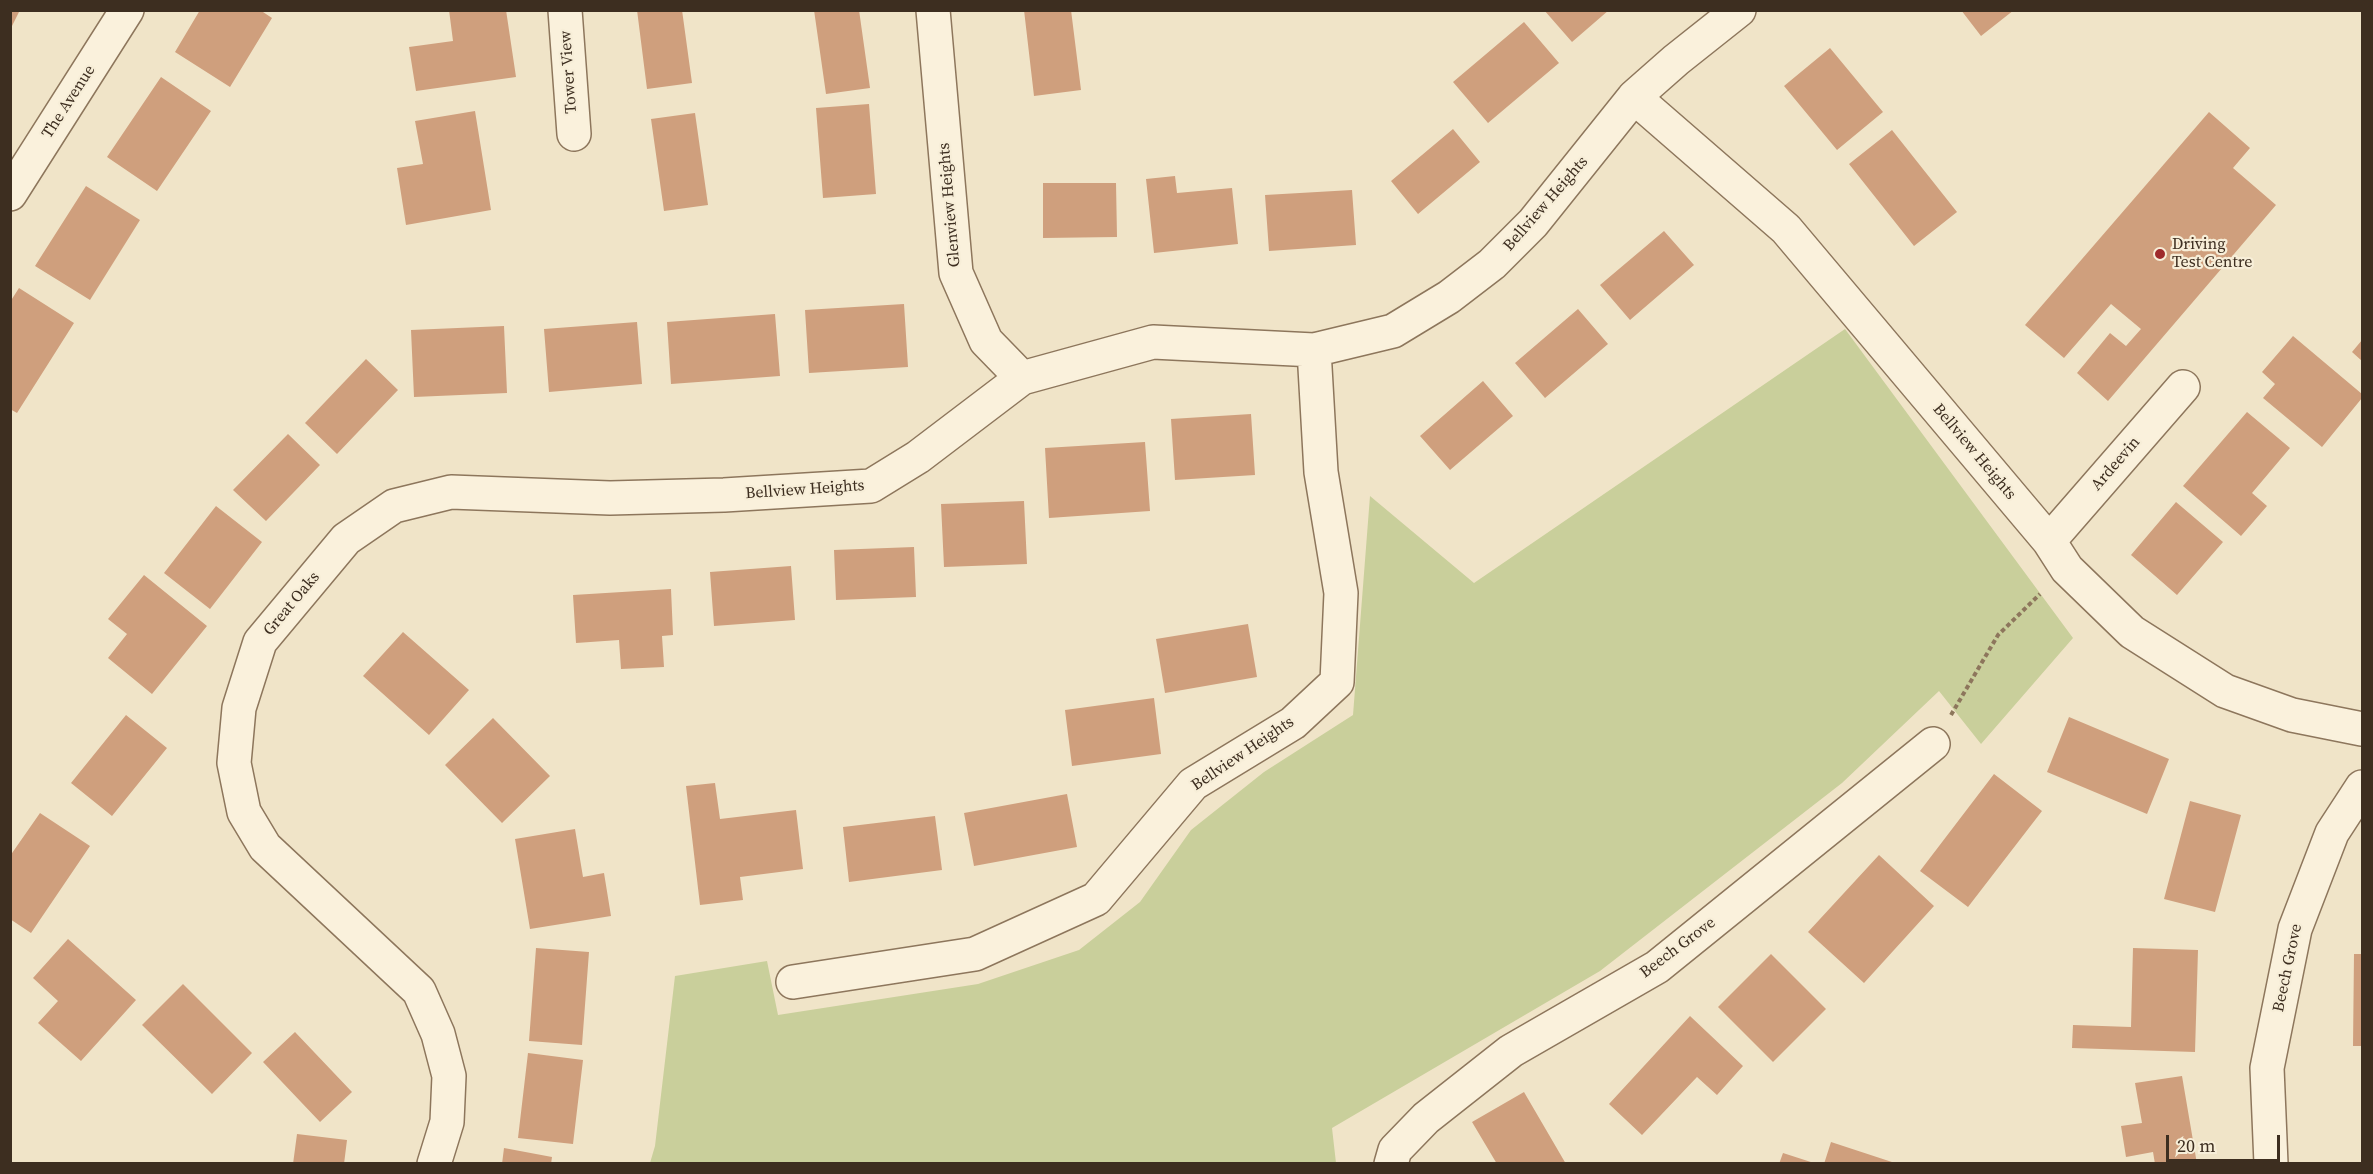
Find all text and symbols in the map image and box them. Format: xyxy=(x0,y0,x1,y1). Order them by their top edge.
street label: Tower View xyxy=(557,30,581,114)
street label: The Avenue xyxy=(38,62,100,142)
street label: Glenview Heights xyxy=(935,142,965,268)
street label: Bellview Heights xyxy=(1500,153,1592,255)
place label: Driving Test Centre xyxy=(2172,235,2252,273)
marker: Driving Test Centre xyxy=(2153,247,2167,261)
street label: Bellview Heights xyxy=(1928,400,2020,504)
street label: Ardeevin xyxy=(2087,433,2145,495)
street label: Bellview Heights xyxy=(745,476,865,504)
street label: Great Oaks xyxy=(260,568,324,640)
street label: Bellview Heights xyxy=(1188,713,1298,795)
street label: Beech Grove xyxy=(1636,913,1720,983)
street label: Beech Grove xyxy=(2269,922,2307,1014)
scale bar xyxy=(2169,1123,2283,1161)
text: 20 m xyxy=(2177,1133,2215,1158)

